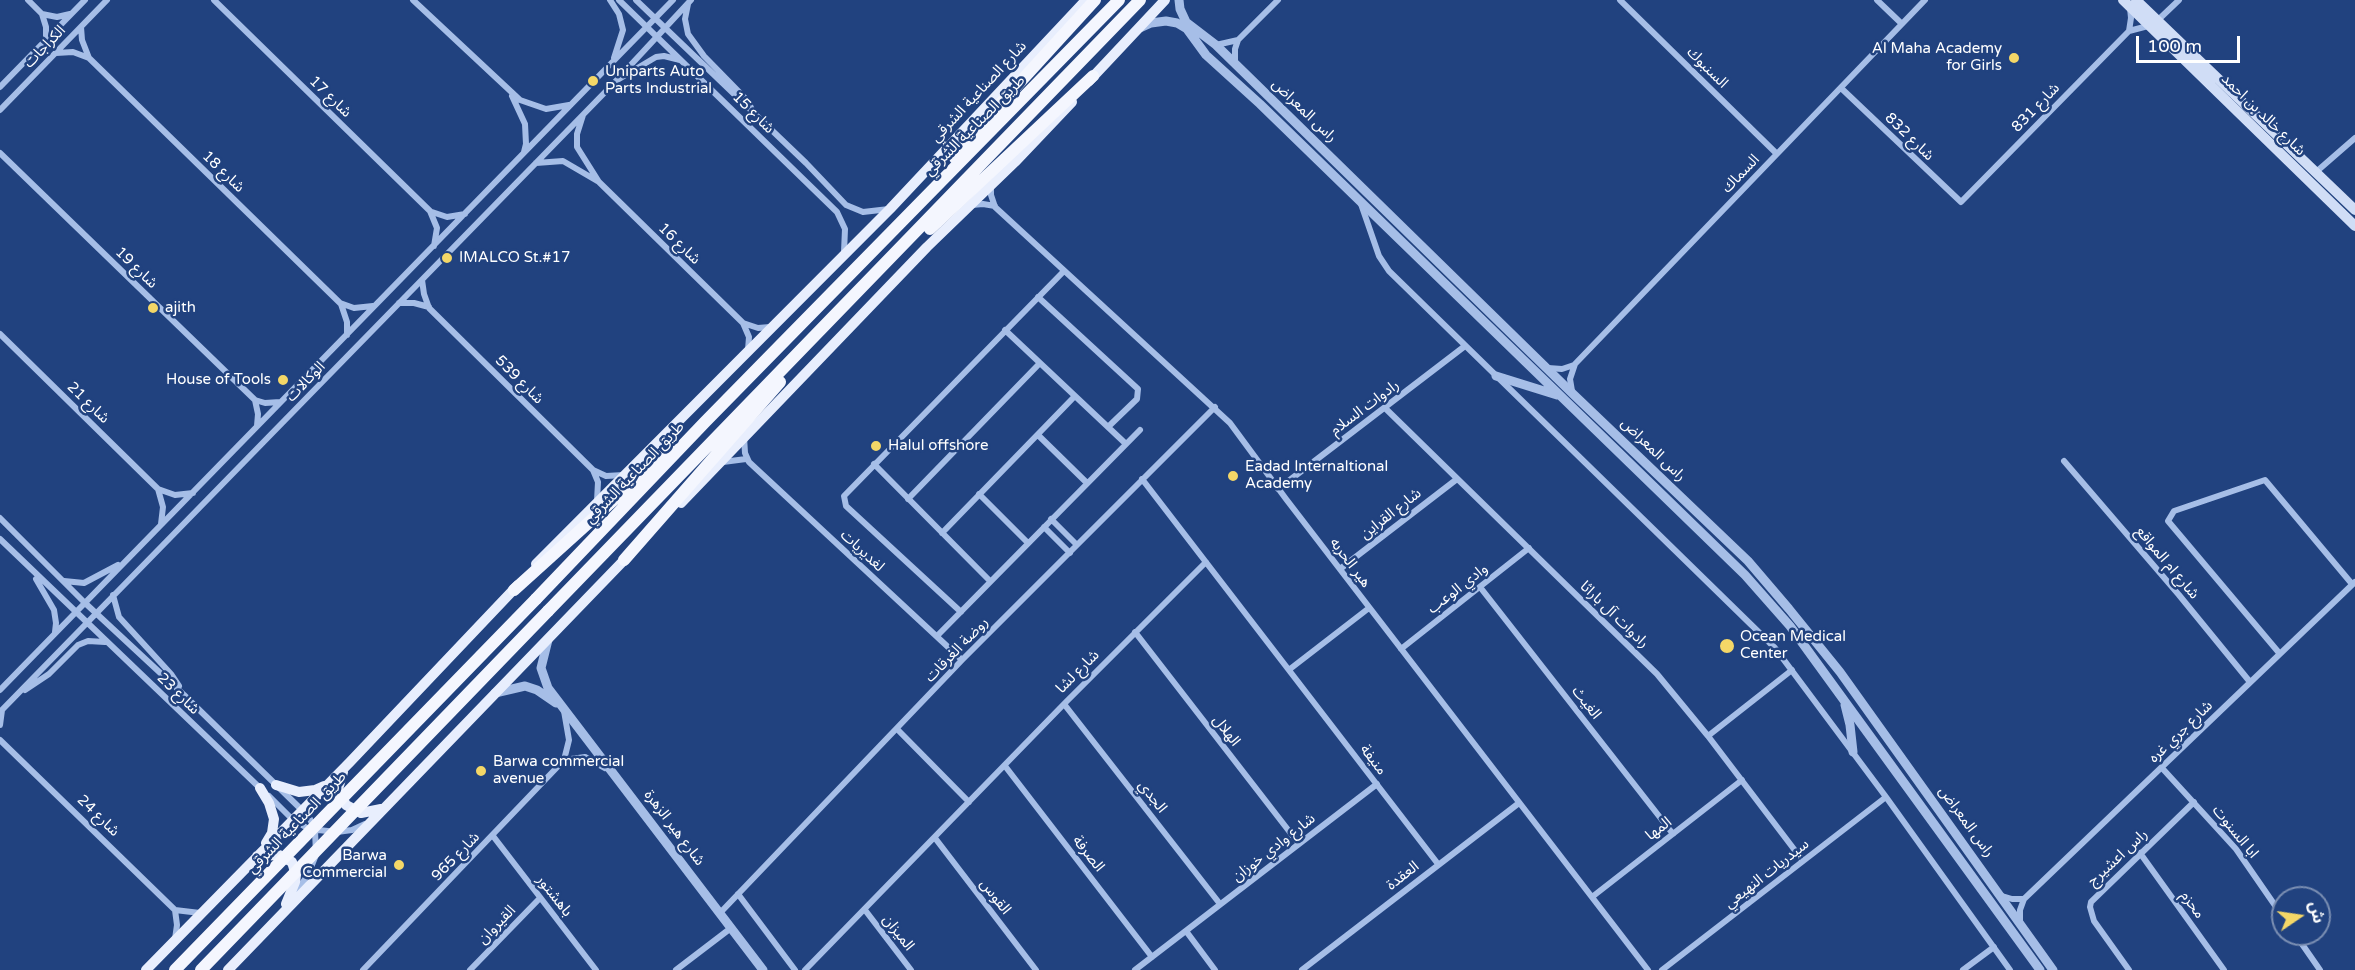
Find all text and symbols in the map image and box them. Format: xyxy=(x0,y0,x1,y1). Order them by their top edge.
street label: الكراجات xyxy=(20,22,70,72)
scale bar xyxy=(2139,24,2242,62)
text: 100 m xyxy=(2147,35,2202,57)
street label: شارع الصناعية الشرقي xyxy=(927,38,1031,146)
place label: Al Maha Academy for Girls xyxy=(1872,40,2002,75)
street label: السنبوك xyxy=(1683,44,1731,92)
marker: Al Maha Academy for Girls xyxy=(2007,51,2021,65)
place label: Uniparts Auto Parts Industrial xyxy=(605,63,712,98)
street label: شارع خالد بن احمد xyxy=(2217,70,2309,160)
street label: شارع 17 xyxy=(305,72,355,122)
street label: طريق الصناعية الشرقي xyxy=(921,72,1029,180)
marker: Uniparts Auto Parts Industrial xyxy=(586,74,600,88)
street label: راس المعراض xyxy=(1268,76,1340,146)
street label: شارع 831 xyxy=(2008,80,2064,136)
street label: شارع 15 xyxy=(728,88,778,138)
street label: شارع 832 xyxy=(1881,109,1937,165)
street label: شارع 18 xyxy=(198,147,248,197)
street label: السماك xyxy=(1718,151,1764,197)
street label: شارع 16 xyxy=(654,219,704,269)
street label: شارع 19 xyxy=(111,243,161,293)
place label: IMALCO St.#17 xyxy=(459,249,570,267)
marker: IMALCO St.#17 xyxy=(440,251,454,265)
place label: ajith xyxy=(165,299,196,317)
marker: ajith xyxy=(146,301,160,315)
street label: شارع 539 xyxy=(491,352,547,408)
street label: الوكالات xyxy=(283,358,329,406)
place label: House of Tools xyxy=(166,371,271,389)
marker: House of Tools xyxy=(276,373,290,387)
street label: رادوات السلام xyxy=(1327,376,1403,440)
street label: شارع 21 xyxy=(63,378,113,428)
street label: راس المعراض xyxy=(1617,415,1689,485)
street label: طريق الصناعية الشرقي xyxy=(582,418,688,528)
place label: Halul offshore xyxy=(888,437,988,455)
marker: Halul offshore xyxy=(869,439,883,453)
place label: Eadad Internaltional Academy xyxy=(1245,458,1388,493)
marker: Eadad Internaltional Academy xyxy=(1226,469,1240,483)
street label: شارع القراين xyxy=(1357,485,1425,543)
street label: شارع ام المواقع xyxy=(2131,523,2203,603)
street label: لغديريات xyxy=(836,526,888,576)
street label: هير الحربه xyxy=(1325,534,1375,592)
street label: وادي الوعب xyxy=(1424,560,1492,618)
street label: رادوات آل باراثا xyxy=(1576,578,1652,652)
street label: روضة الغرقات xyxy=(921,614,993,686)
place label: Ocean Medical Center xyxy=(1740,628,1846,663)
marker: Ocean Medical Center xyxy=(1718,637,1736,655)
street label: شارع لشا xyxy=(1052,646,1104,698)
street label: شارع 23 xyxy=(153,669,203,719)
street label: الغيث xyxy=(1567,683,1605,723)
street label: شارع جري غره xyxy=(2145,697,2217,767)
street label: الهلال xyxy=(1208,712,1244,750)
street label: منيفة xyxy=(1356,741,1390,779)
place label: Barwa commercial avenue xyxy=(493,753,624,788)
marker: Barwa commercial avenue xyxy=(474,764,488,778)
street label: طريق الصناعية الشرقي xyxy=(244,768,350,878)
street label: الجدي xyxy=(1134,777,1170,817)
street label: راس المعراض xyxy=(1934,783,1998,861)
street label: شارع هير الزهرة xyxy=(640,787,708,869)
street label: شارع 24 xyxy=(73,791,123,841)
street label: ابا السنوت xyxy=(2208,802,2262,862)
street label: شارع وادي خوزان xyxy=(1229,810,1319,886)
street label: المها xyxy=(1642,813,1676,845)
street label: راس اعشيرج xyxy=(2084,826,2152,890)
street label: شارع 965 xyxy=(428,829,484,885)
street label: الصرفة xyxy=(1068,832,1108,876)
street label: سيدريات النهيعي xyxy=(1721,835,1813,913)
place label: Barwa Commercial xyxy=(302,847,387,882)
marker: Barwa Commercial xyxy=(392,858,406,872)
street label: العقدة xyxy=(1383,858,1423,894)
street label: باهشتور xyxy=(532,872,576,920)
street label: القوس xyxy=(976,876,1014,918)
north arrow xyxy=(2271,886,2331,946)
street label: محزم xyxy=(2176,888,2208,922)
text: ش xyxy=(2304,899,2329,925)
street label: القيروان xyxy=(474,902,520,948)
street label: الميزان xyxy=(878,911,918,955)

